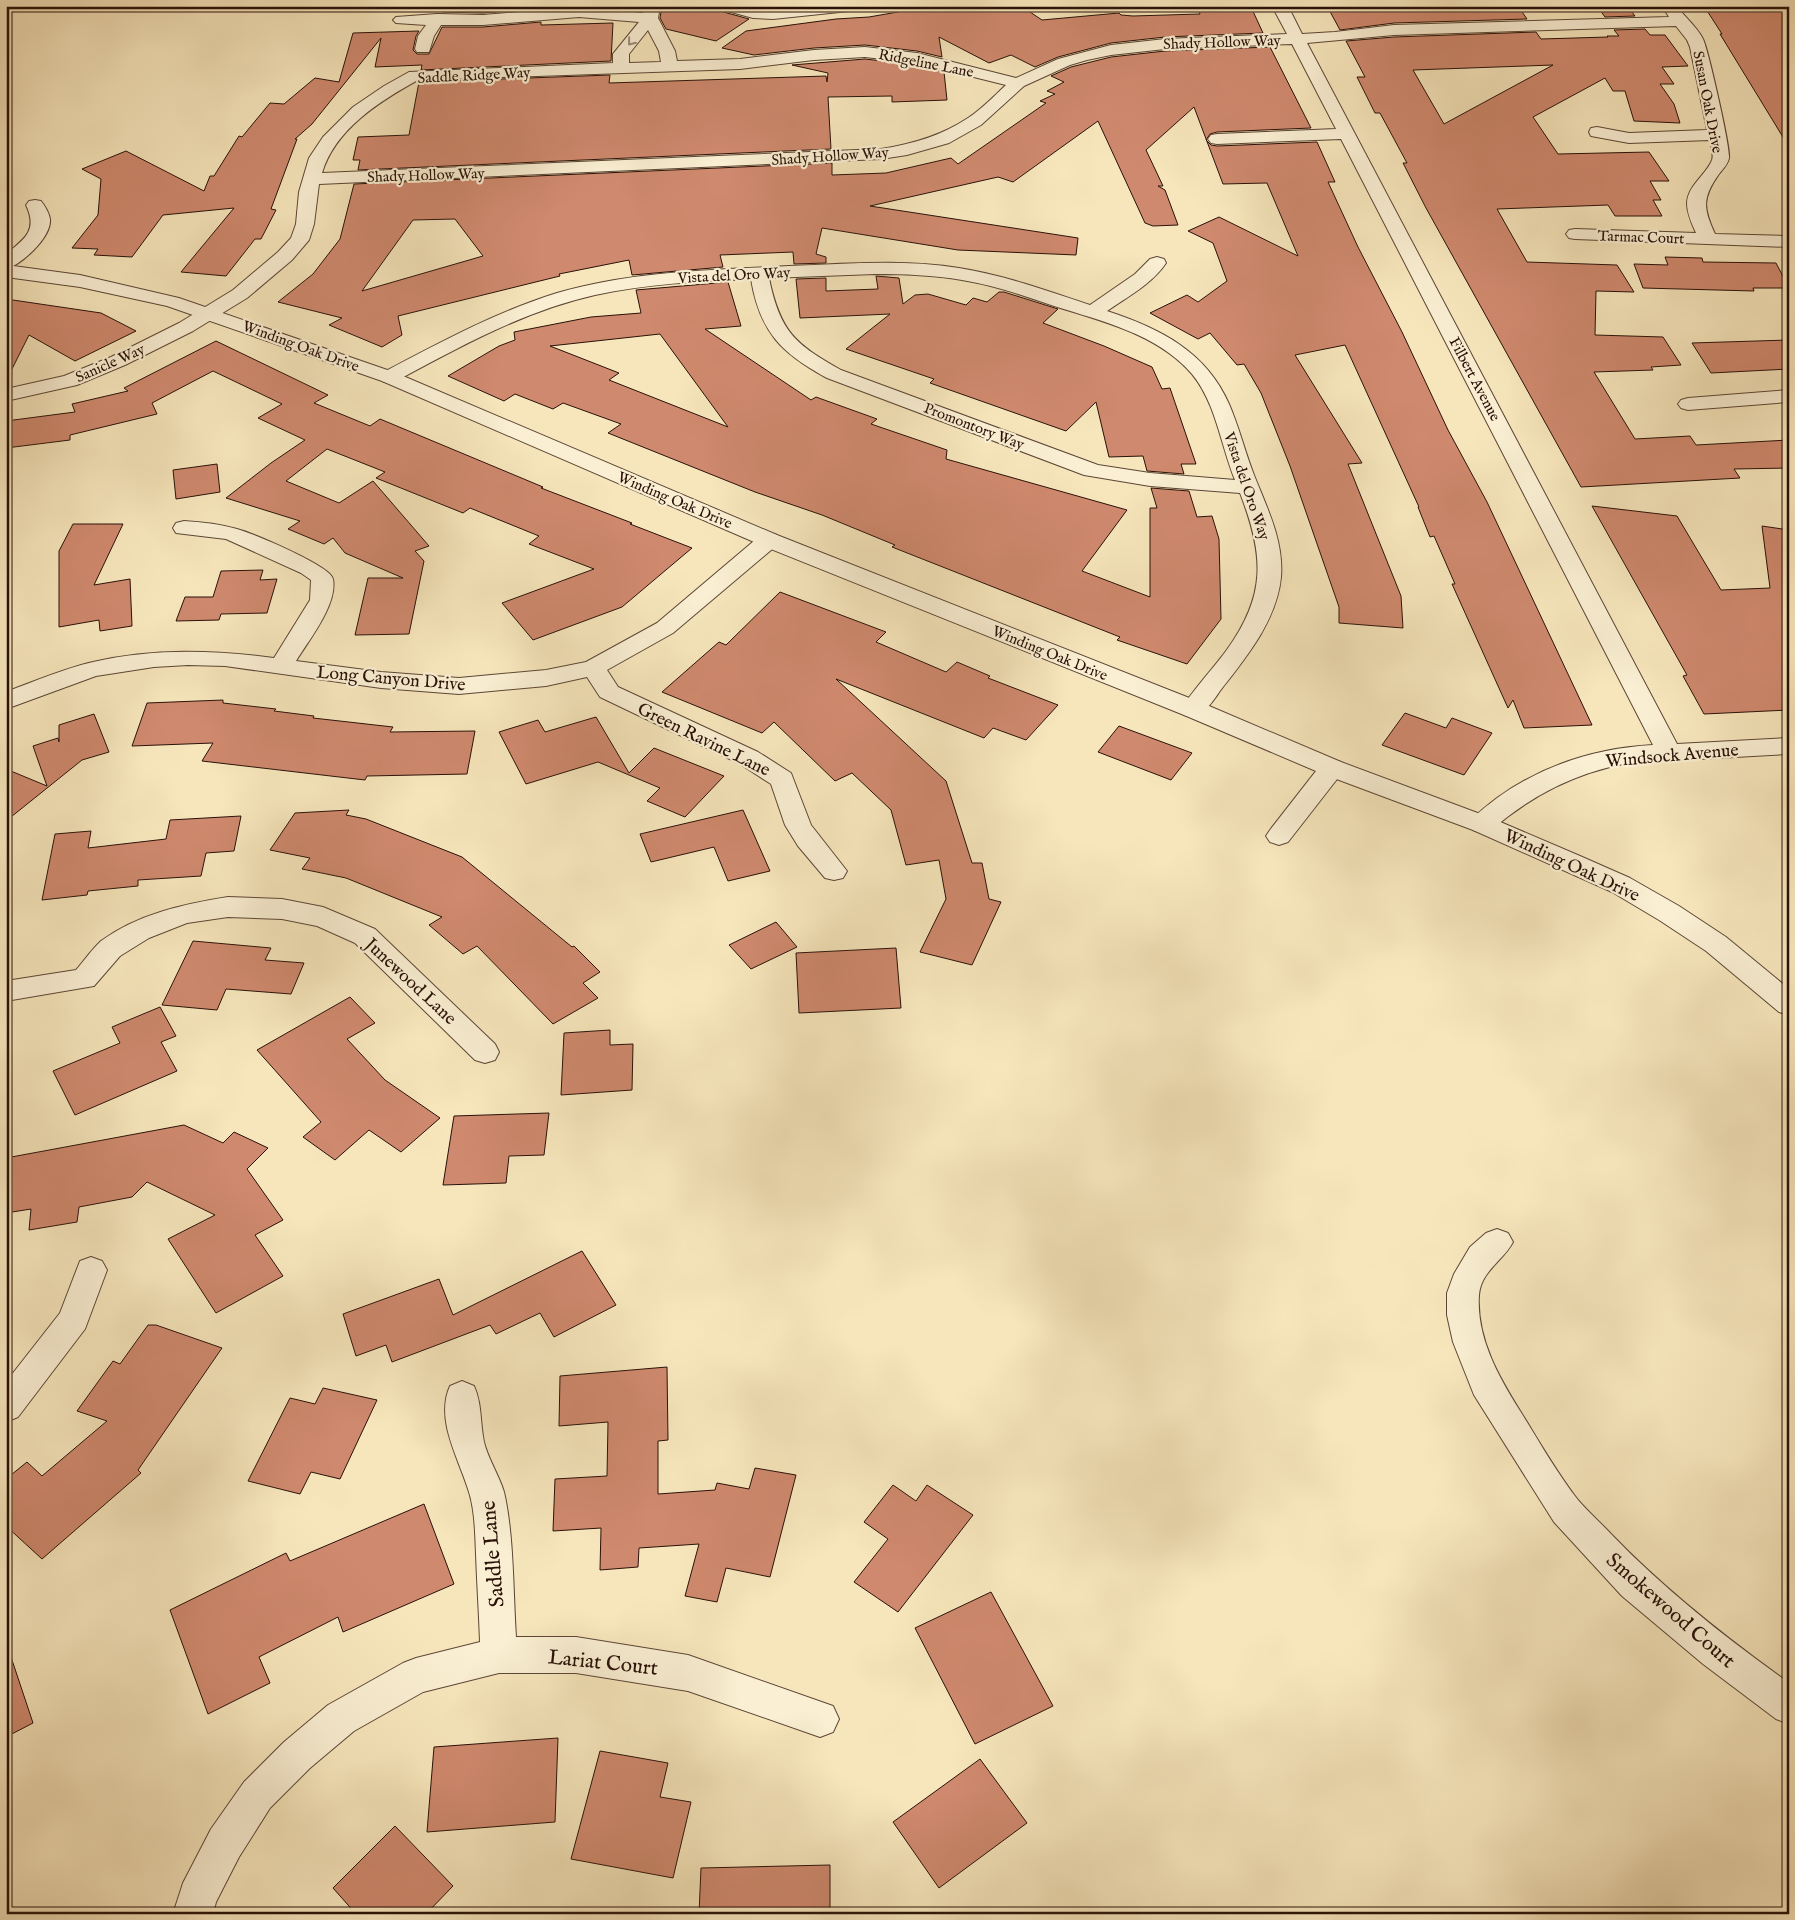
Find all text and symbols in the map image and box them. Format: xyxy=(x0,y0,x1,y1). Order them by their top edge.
street label: Shady Hollow Way xyxy=(1163,31,1282,54)
one-way arrow xyxy=(629,36,637,45)
street label: Ridgeline Lane xyxy=(877,45,975,82)
street label: Susan Oak Drive xyxy=(1688,49,1727,155)
street label: Saddle Ridge Way xyxy=(417,63,532,88)
street label: Shady Hollow Way xyxy=(771,143,890,170)
street label: Shady Hollow Way xyxy=(367,164,486,187)
street label: Tarmac Court xyxy=(1597,226,1685,249)
street label: Vista del Oro Way xyxy=(676,263,791,288)
street label: Winding Oak Drive xyxy=(240,317,362,376)
street label: Filbert Avenue xyxy=(1444,334,1505,425)
street label: Sanicle Way xyxy=(73,340,148,387)
street label: Promontory Way xyxy=(921,399,1027,455)
street label: Vista del Oro Way xyxy=(1219,429,1274,543)
street label: Winding Oak Drive xyxy=(615,468,735,533)
street label: Winding Oak Drive xyxy=(989,622,1110,685)
street label: Long Canyon Drive xyxy=(315,662,466,697)
street label: Green Ravine Lane xyxy=(633,698,774,783)
street label: Windsock Avenue xyxy=(1605,739,1740,774)
street label: Winding Oak Drive xyxy=(1500,825,1643,908)
street label: Junewood Lane xyxy=(358,932,461,1030)
street label: Saddle Lane xyxy=(475,1499,512,1608)
street label: Smokewood Court xyxy=(1600,1547,1740,1675)
street label: Lariat Court xyxy=(547,1644,659,1683)

